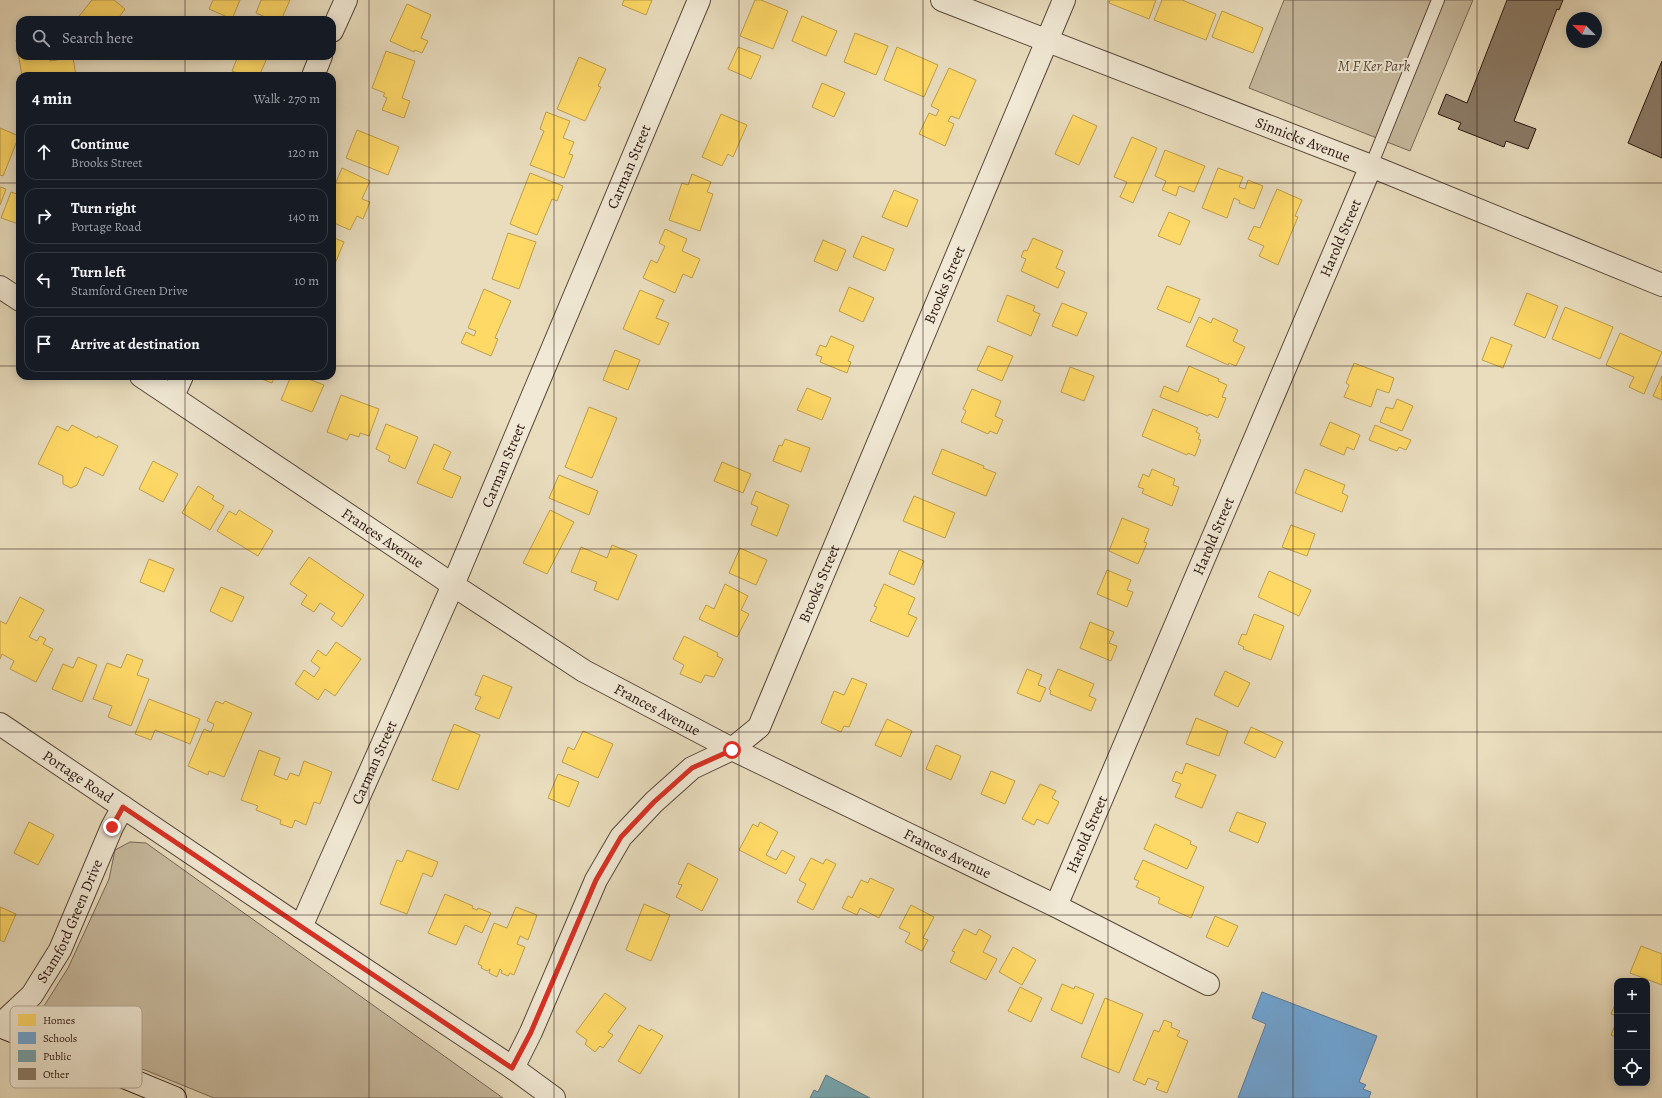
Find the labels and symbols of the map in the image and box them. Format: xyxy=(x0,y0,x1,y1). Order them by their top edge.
north arrow xyxy=(1566,12,1602,48)
park label: M F Ker Park xyxy=(1338,56,1410,76)
street label: Sinnicks Avenue xyxy=(1253,112,1354,167)
street label: Carman Street xyxy=(602,121,656,212)
street label: Harold Street xyxy=(1315,196,1366,280)
street label: Brooks Street xyxy=(919,243,970,327)
street label: Carman Street xyxy=(477,420,530,511)
street label: Harold Street xyxy=(1188,494,1239,578)
street label: Frances Avenue xyxy=(338,503,428,573)
street label: Brooks Street xyxy=(794,542,844,626)
street label: Frances Avenue xyxy=(611,679,704,741)
street label: Carman Street xyxy=(347,717,401,808)
route start xyxy=(723,741,741,759)
street label: Portage Road xyxy=(39,746,118,808)
street label: Harold Street xyxy=(1061,792,1112,876)
route end xyxy=(103,818,121,836)
street label: Frances Avenue xyxy=(900,824,995,883)
street label: Stamford Green Drive xyxy=(32,856,107,987)
legend xyxy=(10,1006,142,1088)
text: Homes xyxy=(43,1013,75,1028)
text: Schools xyxy=(43,1031,77,1046)
text: Public xyxy=(43,1049,71,1064)
text: Other xyxy=(43,1067,69,1082)

